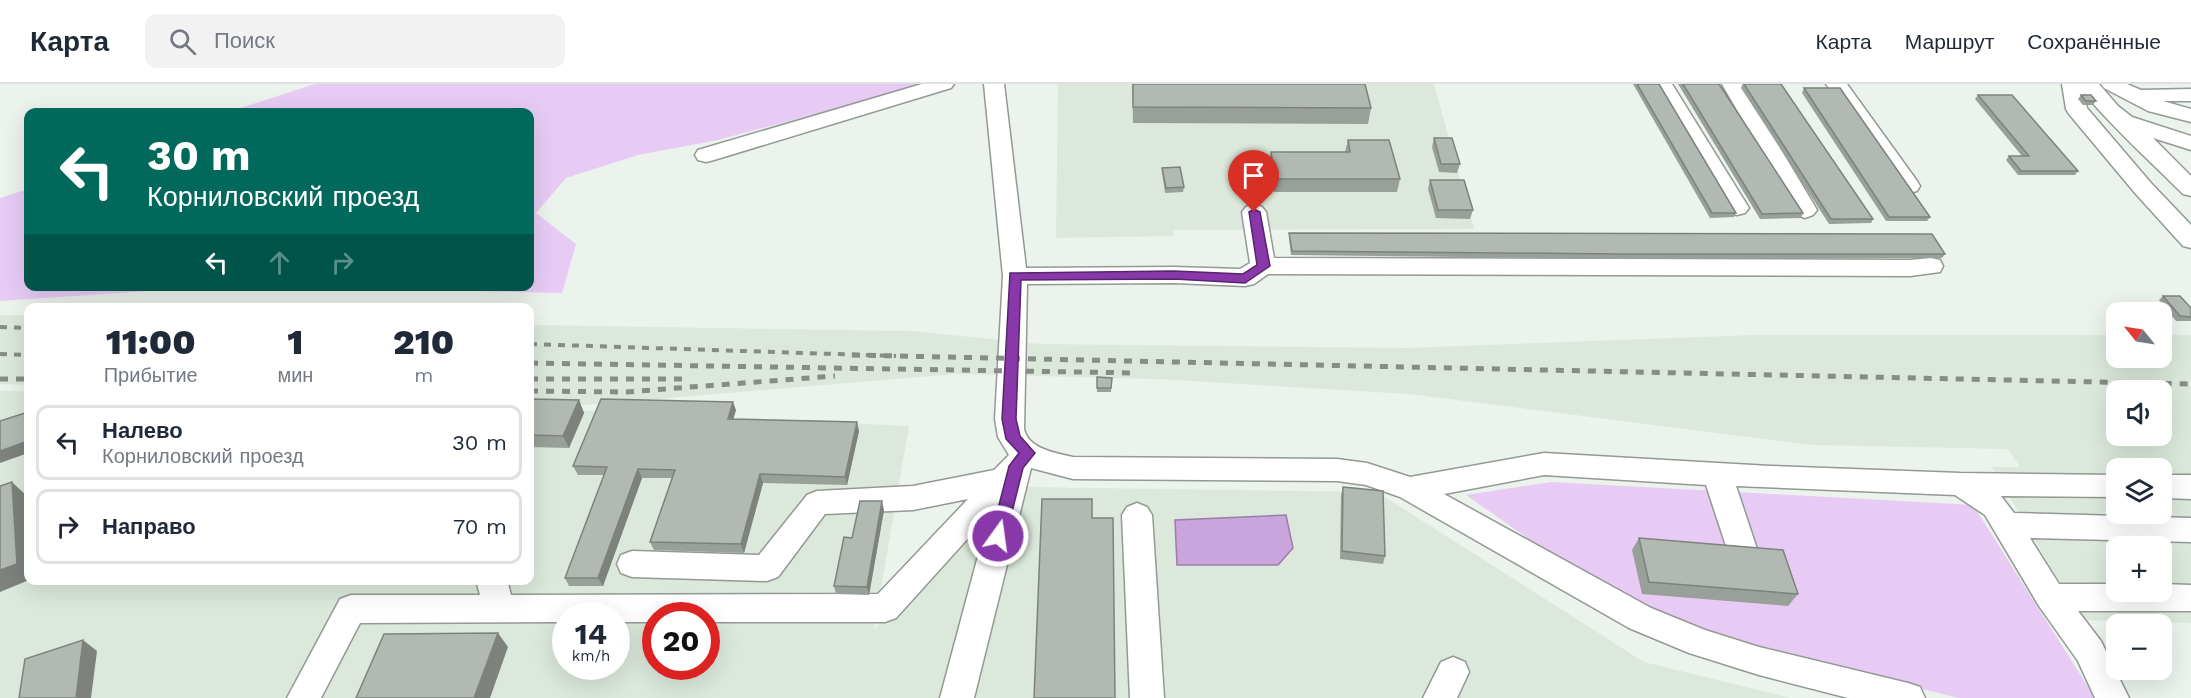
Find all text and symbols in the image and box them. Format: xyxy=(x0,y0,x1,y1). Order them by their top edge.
search box xyxy=(145,14,565,68)
text: Карта xyxy=(30,25,109,58)
icon: search xyxy=(166,25,199,58)
text: Поиск xyxy=(214,28,275,53)
text: Карта xyxy=(1816,29,1872,54)
text: Маршрут xyxy=(1905,29,1994,54)
text: Сохранённые xyxy=(2027,29,2161,54)
text: 30 m xyxy=(147,131,251,180)
icon: left xyxy=(48,132,126,210)
pin xyxy=(1228,150,1279,212)
icon: arrive xyxy=(1237,159,1270,192)
text: Корниловский проезд xyxy=(147,181,419,213)
icon: left xyxy=(200,246,233,279)
icon: ahead xyxy=(263,246,296,279)
icon: right xyxy=(326,246,359,279)
north arrow xyxy=(2106,302,2172,368)
map controls xyxy=(2106,302,2172,680)
text: 11:00 xyxy=(106,321,196,363)
text: 1 xyxy=(287,321,303,363)
text: 210 xyxy=(393,321,454,363)
text: Прибытие xyxy=(104,363,198,387)
text: мин xyxy=(277,363,313,387)
text: m xyxy=(414,363,433,387)
button: sound xyxy=(2106,380,2172,446)
text: Налево xyxy=(102,418,183,443)
icon: left xyxy=(51,426,84,459)
text: 30 m xyxy=(452,430,507,455)
text: Корниловский проезд xyxy=(102,444,304,468)
button: layers xyxy=(2106,458,2172,524)
position arrow xyxy=(966,504,1030,568)
icon: right xyxy=(51,510,84,543)
text: Направо xyxy=(102,514,196,539)
text: 70 m xyxy=(453,514,507,539)
button: + xyxy=(2106,536,2172,602)
speed limit sign: 20 xyxy=(642,602,720,680)
button: − xyxy=(2106,614,2172,680)
text: 14 xyxy=(575,616,607,651)
text: km/h xyxy=(572,647,610,665)

